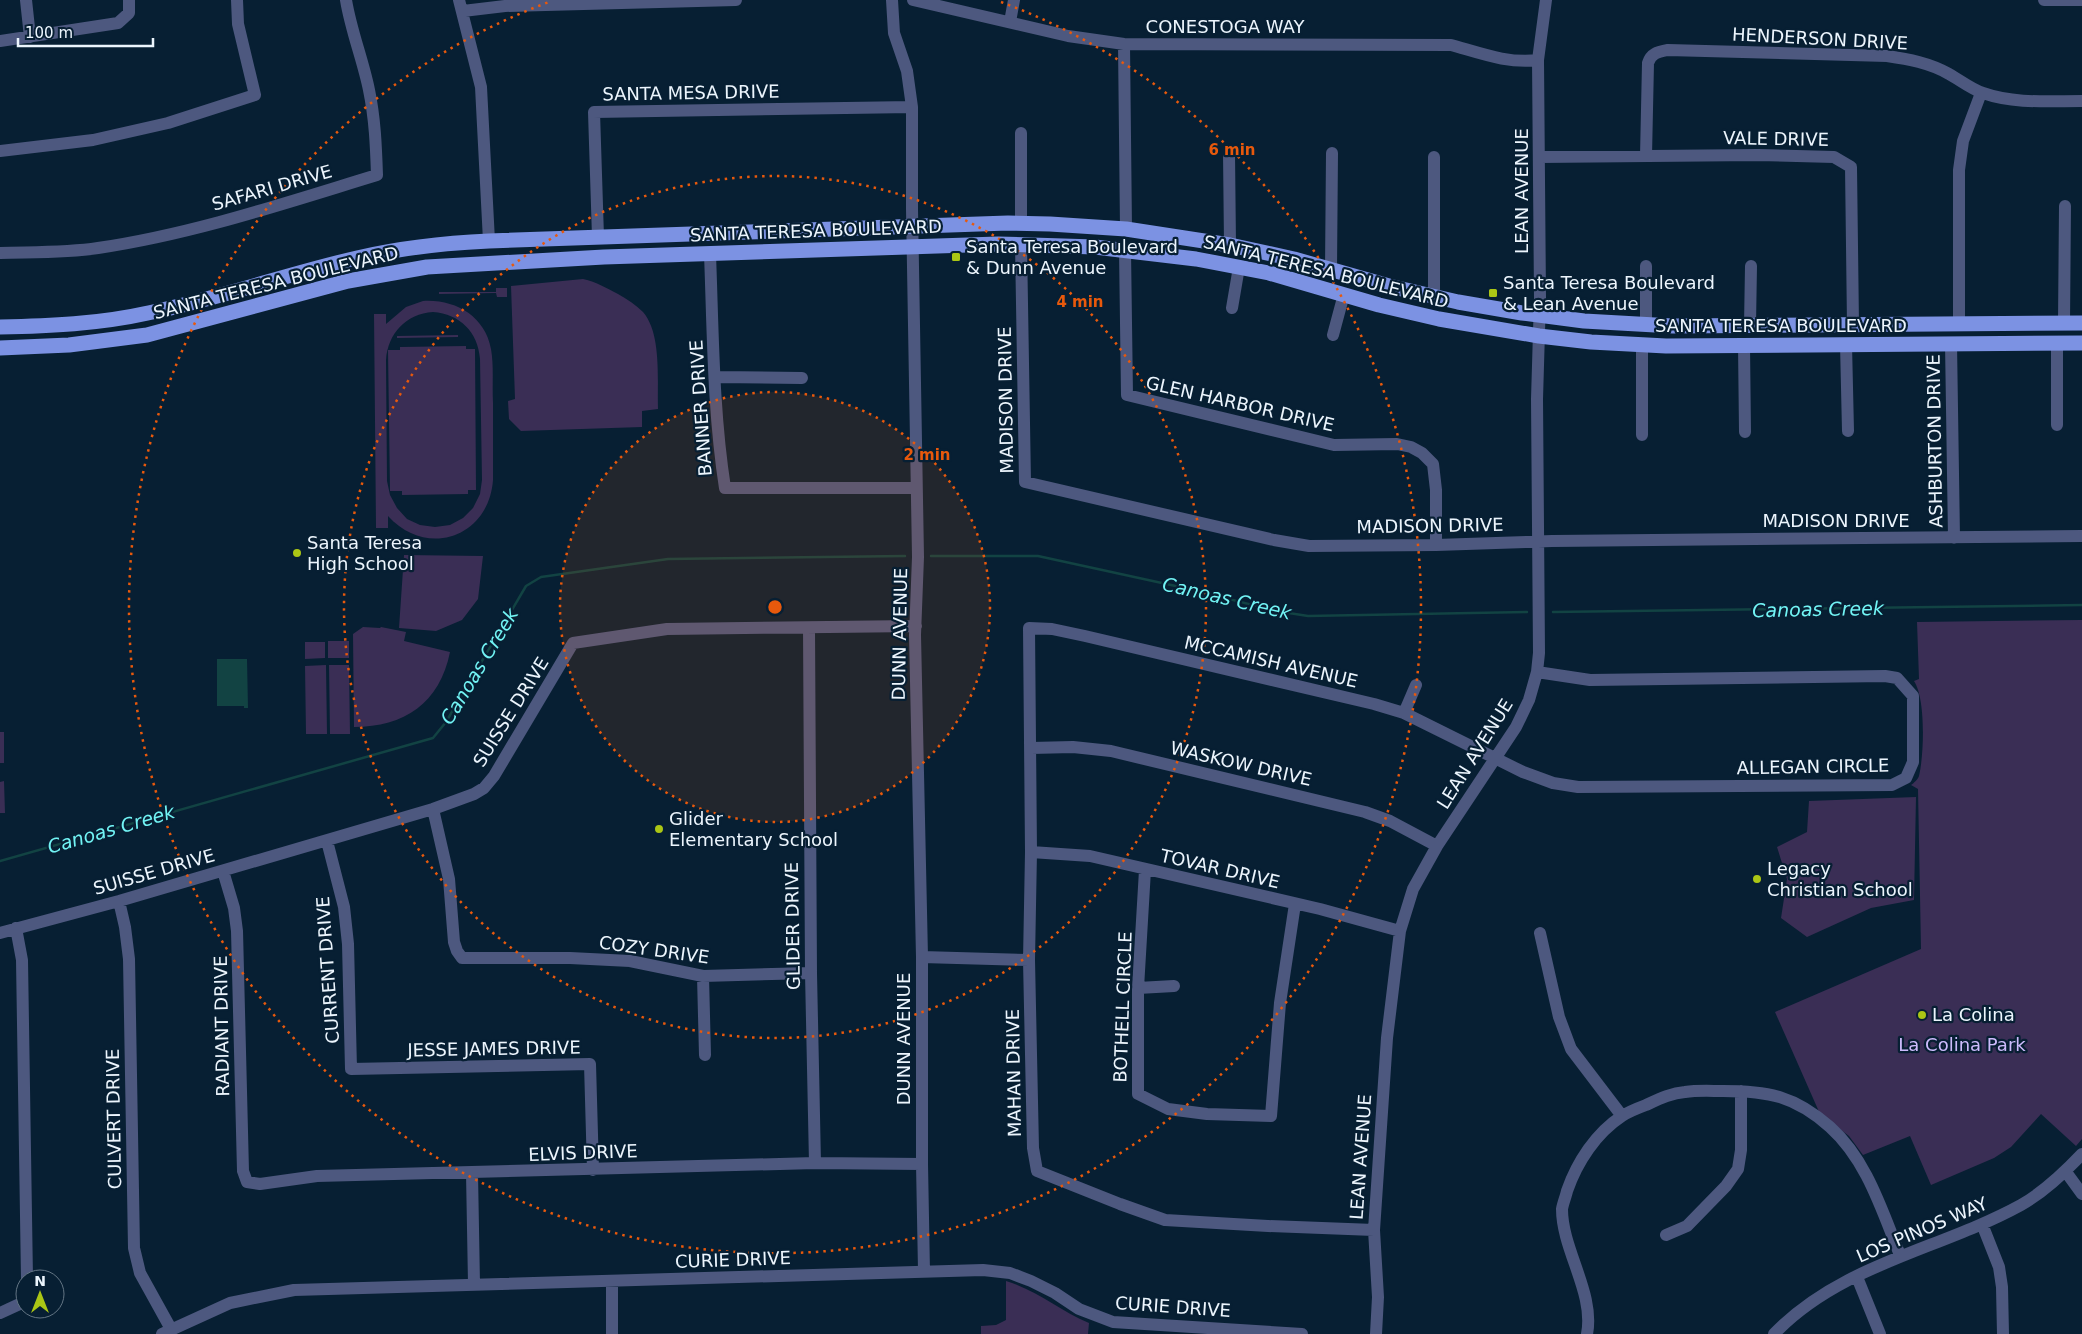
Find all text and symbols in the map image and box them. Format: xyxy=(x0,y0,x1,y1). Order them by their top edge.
scale bar xyxy=(18,15,152,47)
street label: CONESTOGA WAY xyxy=(1146,16,1305,37)
street label: HENDERSON DRIVE xyxy=(1731,23,1909,54)
text: 100 m xyxy=(25,24,73,42)
street label: SANTA MESA DRIVE xyxy=(602,80,780,105)
street label: VALE DRIVE xyxy=(1723,127,1829,150)
street label: LEAN AVENUE xyxy=(1511,128,1532,254)
text: 6 min xyxy=(1208,141,1256,159)
street label: SAFARI DRIVE xyxy=(209,160,334,215)
street label: SANTA TERESA BOULEVARD xyxy=(690,216,942,245)
street label: SANTA TERESA BOULEVARD xyxy=(1201,231,1451,312)
place label: Santa Teresa Boulevard & Dunn Avenue xyxy=(966,236,1178,278)
street label: SANTA TERESA BOULEVARD xyxy=(151,242,401,323)
marker: Santa Teresa Boulevard & Dunn Avenue xyxy=(950,251,962,263)
place label: Santa Teresa Boulevard & Lean Avenue xyxy=(1503,272,1715,314)
marker: Santa Teresa Boulevard & Lean Avenue xyxy=(1487,287,1499,299)
text: 4 min xyxy=(1056,293,1104,311)
street label: SANTA TERESA BOULEVARD xyxy=(1655,315,1907,336)
street label: MADISON DRIVE xyxy=(994,326,1017,474)
street label: BANNER DRIVE xyxy=(685,339,716,477)
street label: ASHBURTON DRIVE xyxy=(1922,354,1947,528)
street label: GLEN HARBOR DRIVE xyxy=(1144,372,1336,435)
text: 2 min xyxy=(903,446,951,464)
street label: MADISON DRIVE xyxy=(1762,510,1910,531)
street label: MADISON DRIVE xyxy=(1356,514,1504,537)
place label: Santa Teresa High School xyxy=(307,532,422,574)
marker: Santa Teresa High School xyxy=(291,547,303,559)
street label: DUNN AVENUE xyxy=(888,568,911,700)
water label: Canoas Creek xyxy=(1160,572,1295,624)
water label: Canoas Creek xyxy=(1752,597,1885,621)
centre of rings xyxy=(766,598,784,616)
water label: Canoas Creek xyxy=(436,603,523,728)
street label: MCCAMISH AVENUE xyxy=(1182,631,1360,692)
street label: SUISSE DRIVE xyxy=(468,653,553,770)
street label: LEAN AVENUE xyxy=(1432,695,1517,813)
street label: WASKOW DRIVE xyxy=(1168,737,1314,790)
street label: ALLEGAN CIRCLE xyxy=(1736,755,1889,778)
water label: Canoas Creek xyxy=(45,800,178,858)
place label: Glider Elementary School xyxy=(669,808,838,850)
marker: Glider Elementary School xyxy=(653,823,665,835)
street label: SUISSE DRIVE xyxy=(91,844,217,899)
street label: TOVAR DRIVE xyxy=(1157,844,1282,892)
place label: Legacy Christian School xyxy=(1767,858,1913,900)
street label: GLIDER DRIVE xyxy=(781,862,804,990)
marker: Legacy Christian School xyxy=(1751,873,1763,885)
street label: CURRENT DRIVE xyxy=(312,896,343,1044)
street label: COZY DRIVE xyxy=(598,931,711,968)
street label: BOTHELL CIRCLE xyxy=(1109,931,1136,1083)
street label: RADIANT DRIVE xyxy=(210,955,233,1097)
street label: DUNN AVENUE xyxy=(893,973,914,1105)
place label: La Colina xyxy=(1932,1004,2015,1025)
street label: MAHAN DRIVE xyxy=(1002,1009,1025,1137)
marker: La Colina xyxy=(1916,1009,1928,1021)
park label: La Colina Park xyxy=(1898,1034,2026,1055)
street label: JESSE JAMES DRIVE xyxy=(406,1036,581,1061)
street label: CULVERT DRIVE xyxy=(102,1048,125,1190)
street label: LEAN AVENUE xyxy=(1346,1094,1375,1220)
street label: ELVIS DRIVE xyxy=(528,1140,638,1165)
street label: LOS PINOS WAY xyxy=(1853,1192,1991,1267)
street label: CURIE DRIVE xyxy=(675,1247,791,1272)
north arrow xyxy=(15,1269,65,1319)
text: N xyxy=(34,1273,46,1289)
street label: CURIE DRIVE xyxy=(1114,1292,1232,1321)

